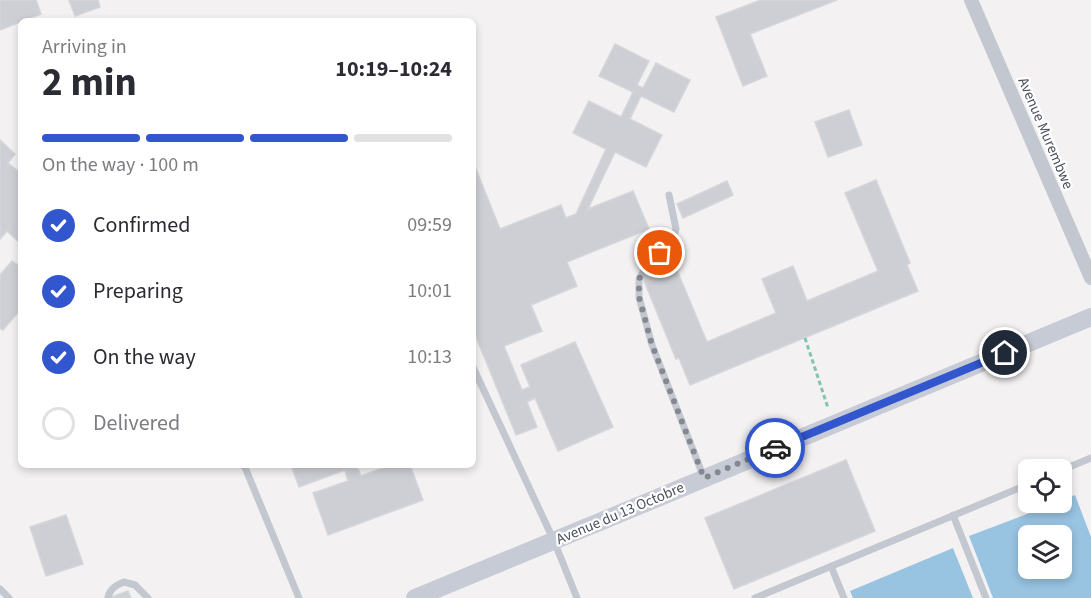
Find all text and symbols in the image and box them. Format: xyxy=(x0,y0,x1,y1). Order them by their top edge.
text: Arriving in xyxy=(42,33,127,61)
text: 10:19–10:24 xyxy=(335,53,452,85)
text: 2 min xyxy=(42,55,137,111)
street label: Avenue Murembwe xyxy=(1013,74,1079,192)
text: On the way · 100 m xyxy=(42,151,199,179)
icon: check xyxy=(42,209,75,242)
text: Confirmed xyxy=(93,209,190,241)
text: 09:59 xyxy=(407,211,452,239)
pin xyxy=(634,227,685,278)
icon: bag xyxy=(643,236,676,269)
icon: check xyxy=(42,275,75,308)
text: Preparing xyxy=(93,275,183,307)
text: 10:01 xyxy=(407,277,452,305)
pin xyxy=(979,327,1030,378)
icon: home xyxy=(988,336,1021,369)
icon: check xyxy=(42,341,75,374)
text: On the way xyxy=(93,341,196,373)
text: 10:13 xyxy=(407,343,452,371)
text: Delivered xyxy=(93,407,180,439)
courier xyxy=(745,418,805,478)
icon: car xyxy=(759,432,792,465)
map controls xyxy=(1018,459,1072,579)
button: locate xyxy=(1018,459,1072,513)
street label: Avenue du 13 Octobre xyxy=(553,477,687,550)
button: layers xyxy=(1018,525,1072,579)

